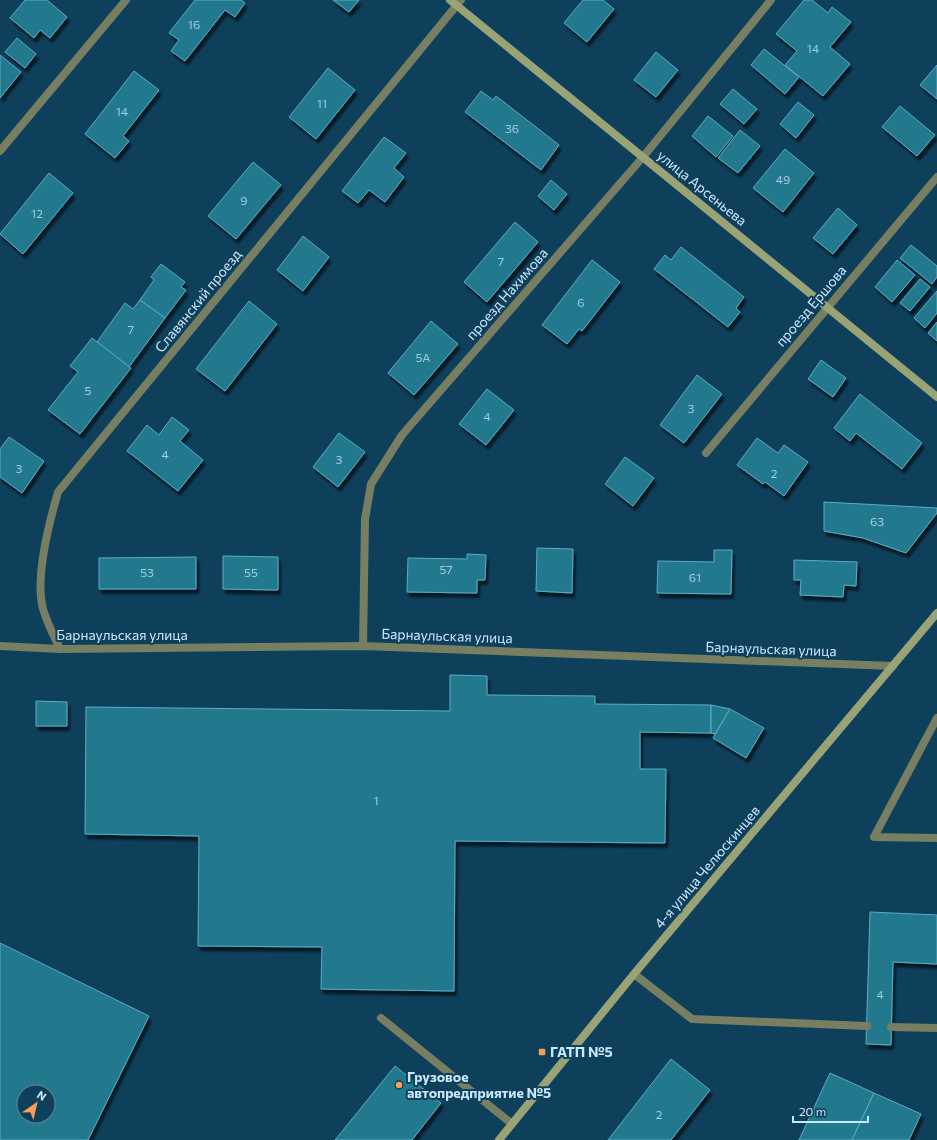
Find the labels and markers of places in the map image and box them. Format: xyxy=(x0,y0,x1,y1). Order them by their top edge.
place label: ГАТП №5 xyxy=(550,1043,613,1060)
marker: ГАТП №5 xyxy=(537,1047,547,1057)
place label: Грузовое автопредприятие №5 xyxy=(407,1068,551,1101)
marker: Грузовое автопредприятие №5 xyxy=(394,1080,404,1090)

